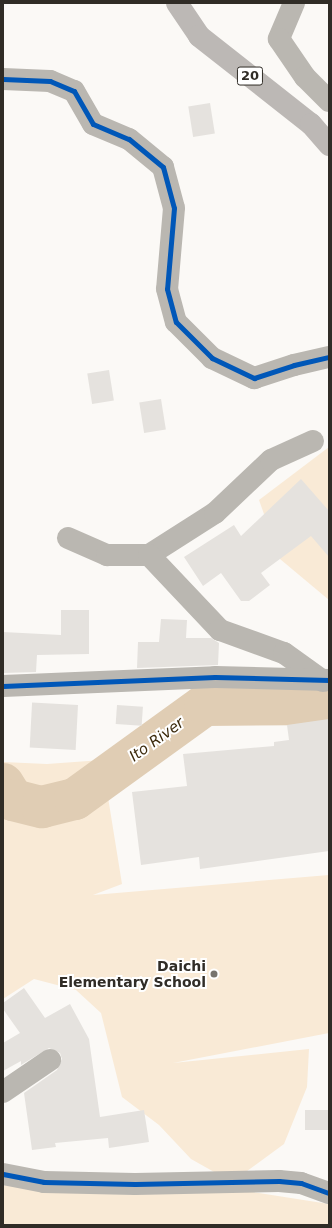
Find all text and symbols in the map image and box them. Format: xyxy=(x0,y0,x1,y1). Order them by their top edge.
road number: 20 xyxy=(236,65,264,87)
water label: Ito River xyxy=(126,714,188,766)
place label: Daichi Elementary School xyxy=(59,958,206,990)
marker: Daichi Elementary School xyxy=(209,969,219,979)

